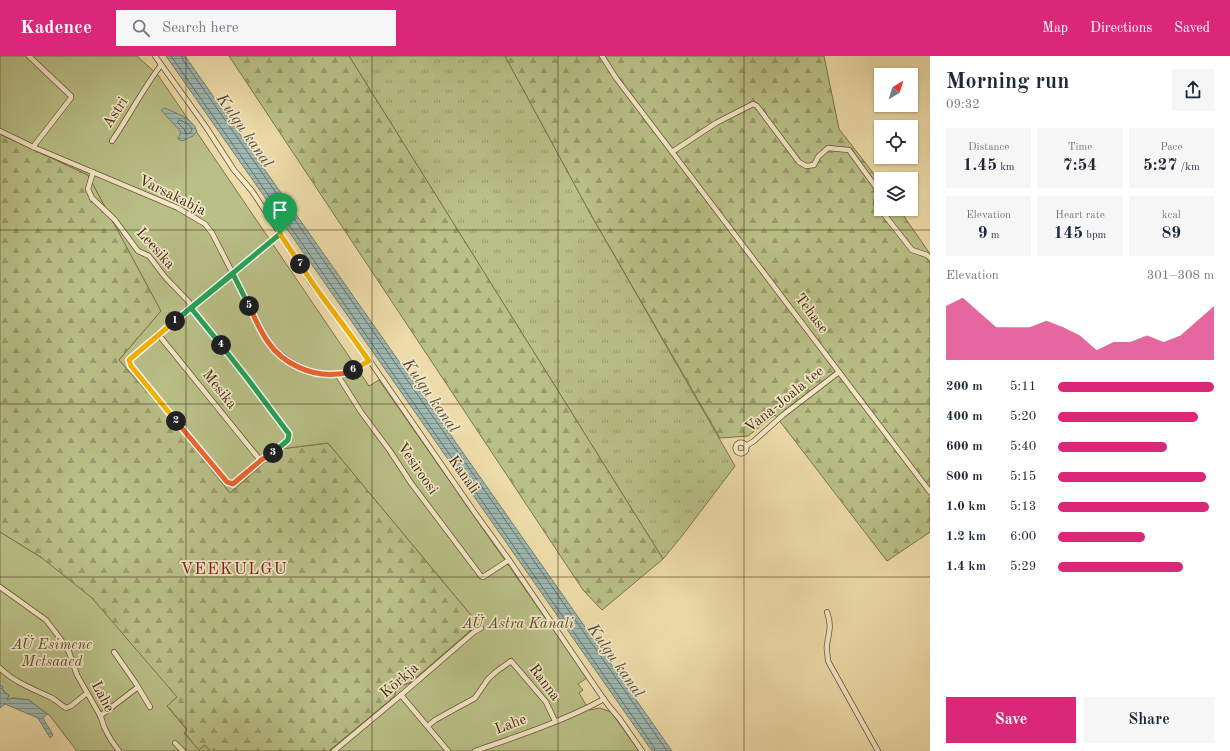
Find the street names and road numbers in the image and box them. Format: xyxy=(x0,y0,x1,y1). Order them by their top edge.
street label: Astri xyxy=(101,95,131,131)
street label: Varsakabja xyxy=(136,173,209,219)
street label: Leesika xyxy=(133,226,178,273)
street label: Tehase xyxy=(791,291,831,337)
street label: Vana-Joala tee xyxy=(743,364,827,436)
street label: Mesika xyxy=(199,368,239,413)
street label: Vesiroosi xyxy=(394,440,440,498)
street label: Kanali xyxy=(445,453,481,497)
street label: Kõrkja xyxy=(378,660,422,701)
street label: Ranna xyxy=(525,662,563,705)
street label: Lahe xyxy=(88,679,116,715)
street label: Lahe xyxy=(493,712,529,738)

